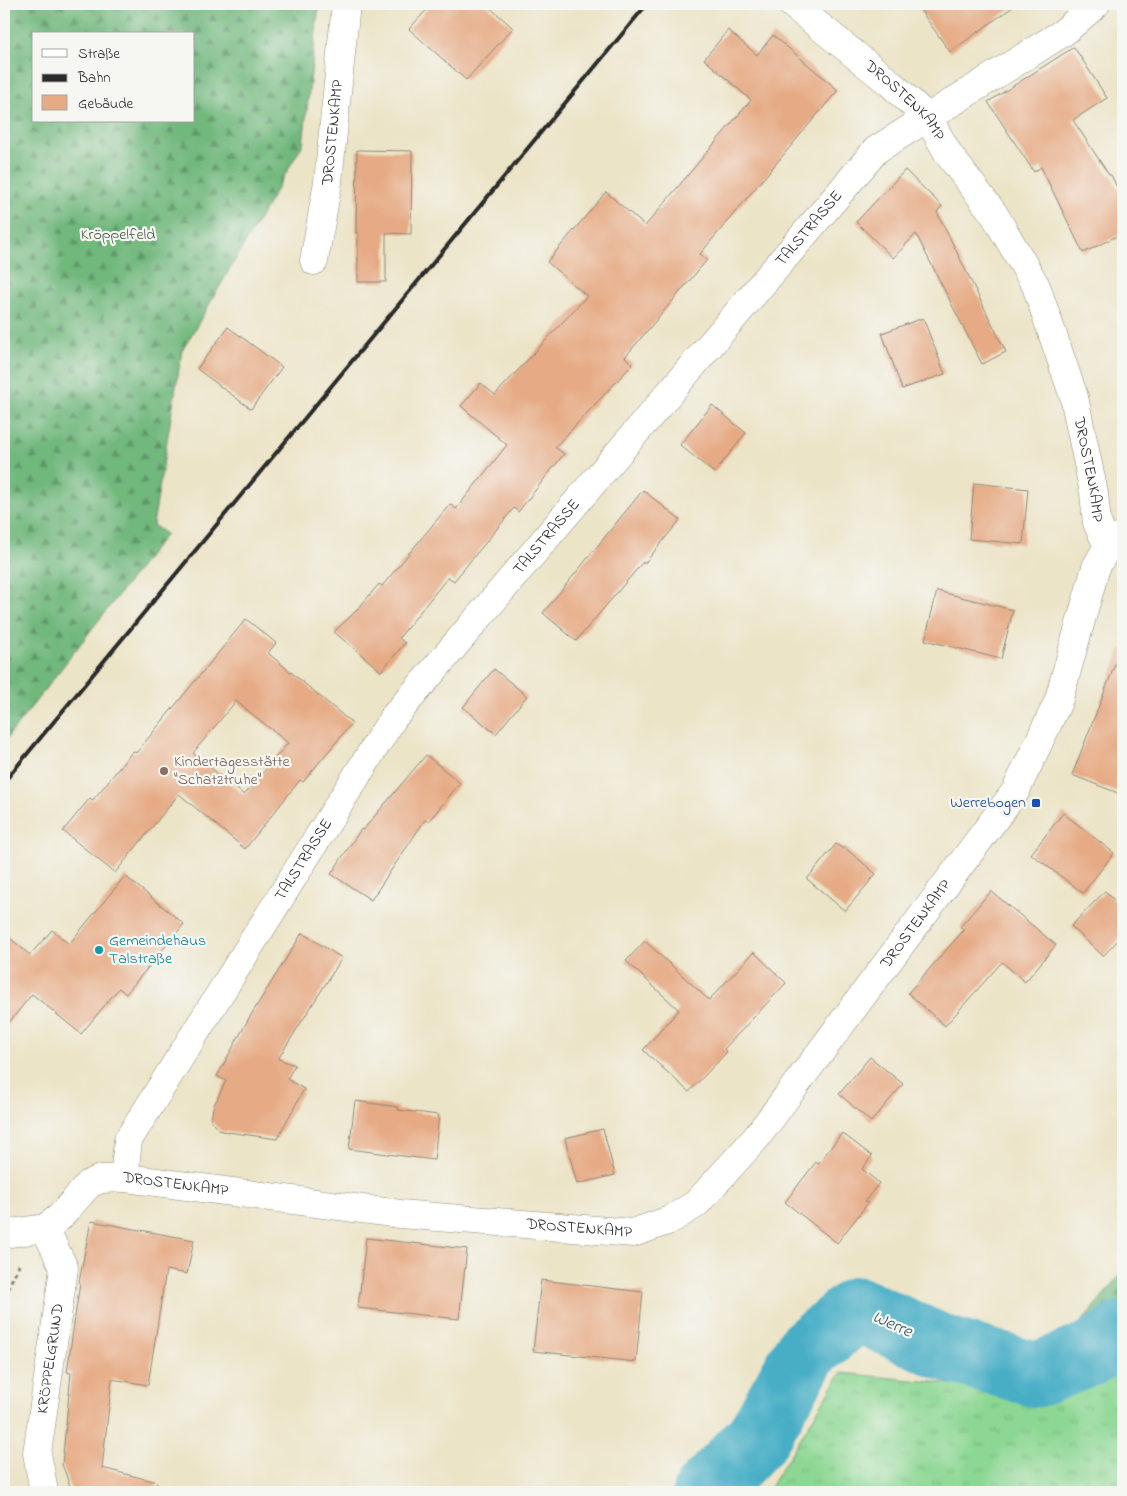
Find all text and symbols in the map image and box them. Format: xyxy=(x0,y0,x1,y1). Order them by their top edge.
legend xyxy=(32,32,195,122)
text: Straße xyxy=(78,43,120,65)
street label: DROSTENKAMP xyxy=(858,54,951,146)
text: Bahn xyxy=(77,67,111,89)
street label: DROSTENKAMP xyxy=(316,78,350,187)
text: Gebäude xyxy=(78,93,134,115)
street label: TALSTRASSE xyxy=(770,185,849,272)
park label: Kröppelfeld xyxy=(81,223,155,247)
street label: DROSTENKAMP xyxy=(1066,414,1109,524)
street label: TALSTRASSE xyxy=(507,494,586,580)
place label: Kindertagesstätte "Schatztruhe" xyxy=(174,750,291,792)
marker: Kindertagesstätte "Schatztruhe" xyxy=(158,765,170,777)
place label: Werrebogen xyxy=(950,791,1026,815)
marker: Werrebogen xyxy=(1030,797,1042,809)
street label: TALSTRASSE xyxy=(269,814,339,906)
street label: DROSTENKAMP xyxy=(874,874,958,975)
place label: Gemeindehaus Talstraße xyxy=(109,929,206,971)
marker: Gemeindehaus Talstraße xyxy=(93,944,105,956)
street label: DROSTENKAMP xyxy=(121,1166,230,1203)
street label: DROSTENKAMP xyxy=(524,1212,634,1245)
street label: KRÖPPELGRUND xyxy=(31,1302,71,1415)
water label: Werre xyxy=(868,1305,917,1346)

